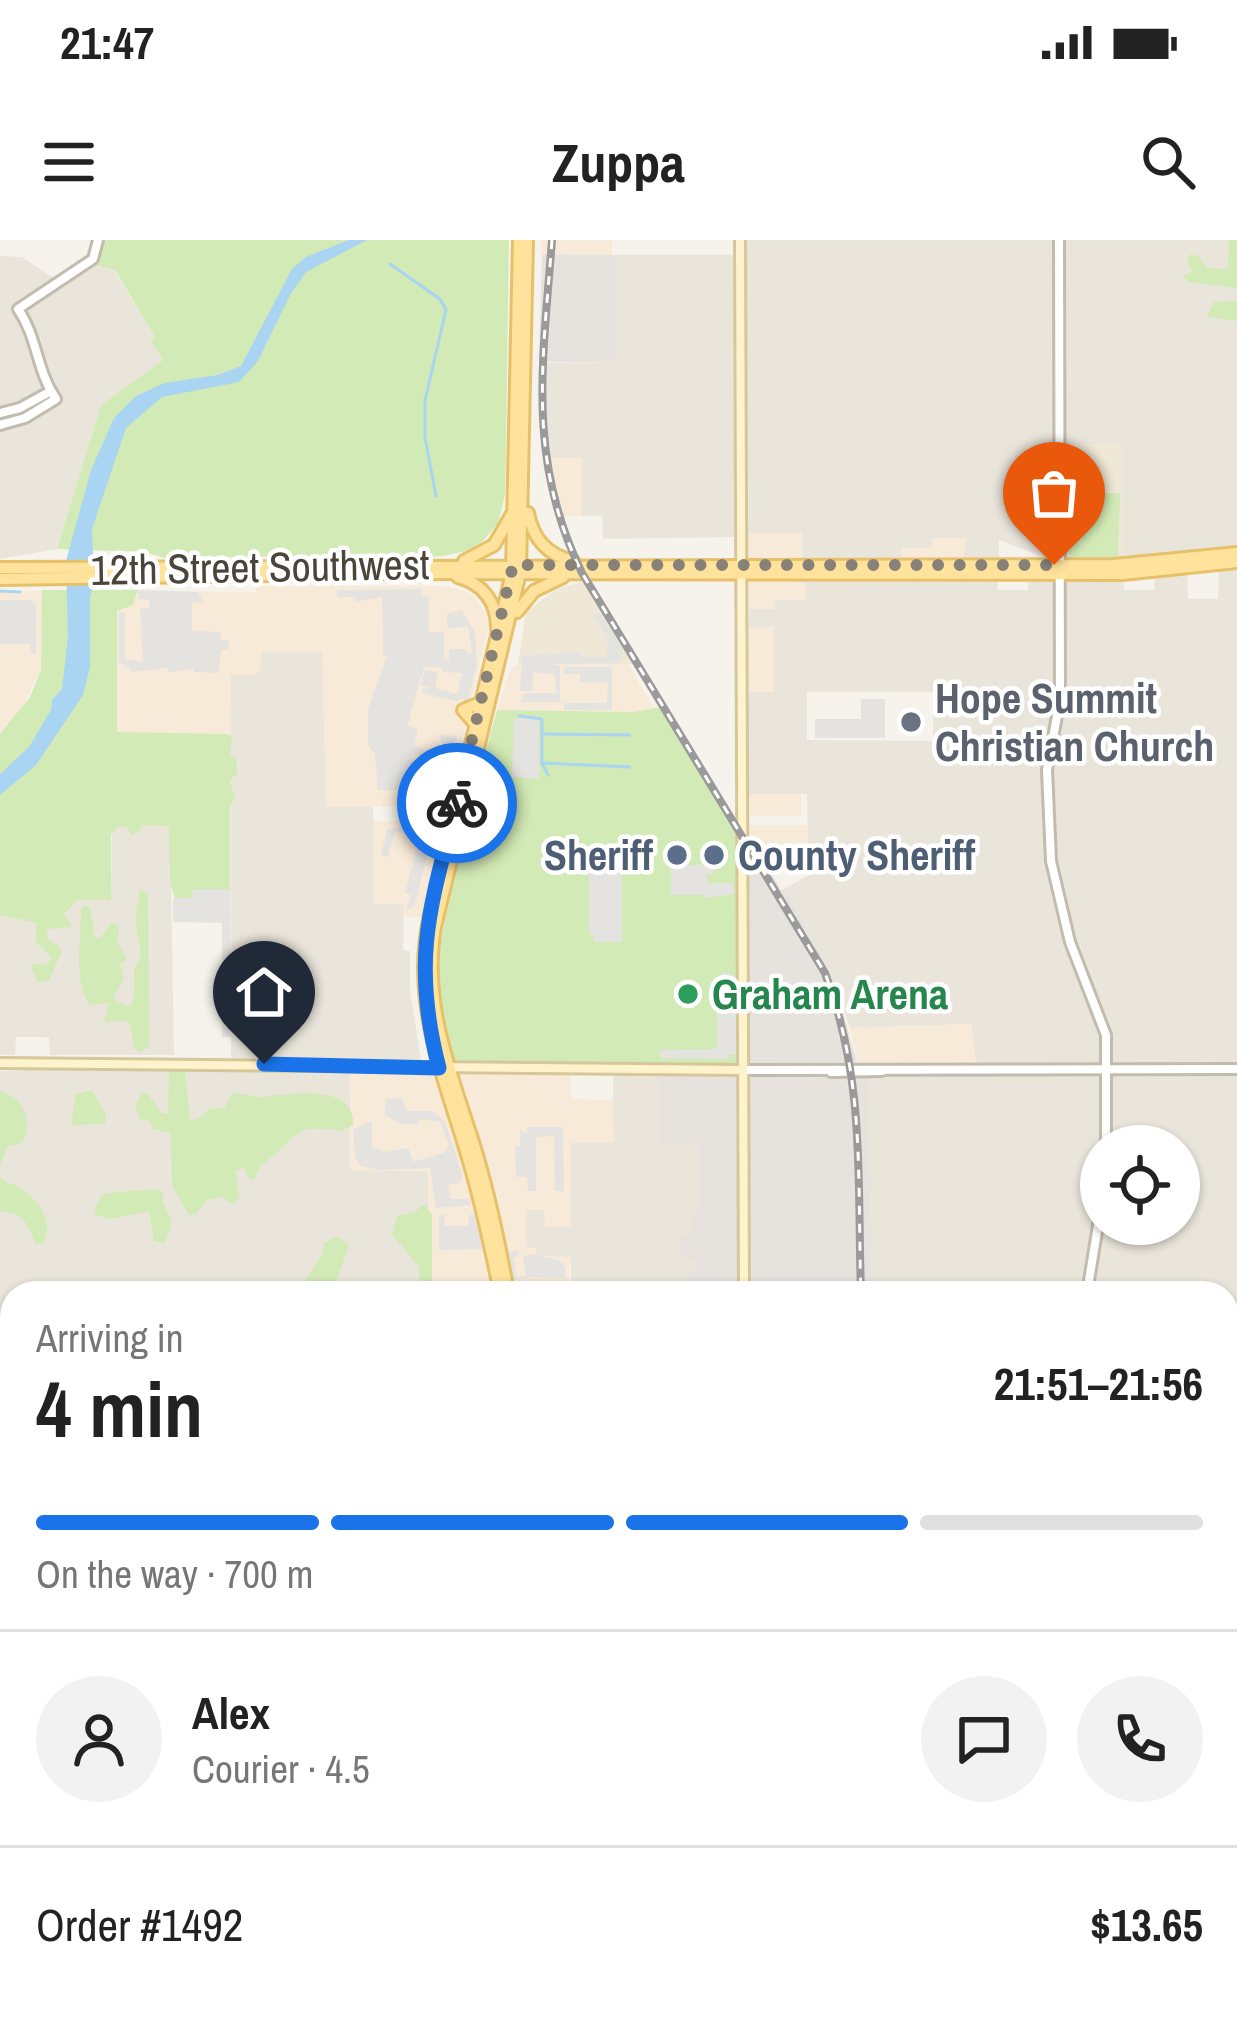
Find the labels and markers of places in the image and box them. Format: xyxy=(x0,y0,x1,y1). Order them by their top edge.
pin xyxy=(1003,442,1105,565)
place label: Hope Summit Christian Church xyxy=(935,670,1214,774)
marker: Hope Summit Christian Church xyxy=(898,709,924,735)
place label: Sheriff xyxy=(544,827,653,883)
place label: County Sheriff xyxy=(738,827,975,883)
marker: Sheriff xyxy=(664,842,690,868)
marker: County Sheriff xyxy=(701,842,727,868)
pin xyxy=(213,941,315,1064)
place label: Graham Arena xyxy=(712,966,948,1022)
marker: Graham Arena xyxy=(675,981,701,1007)

